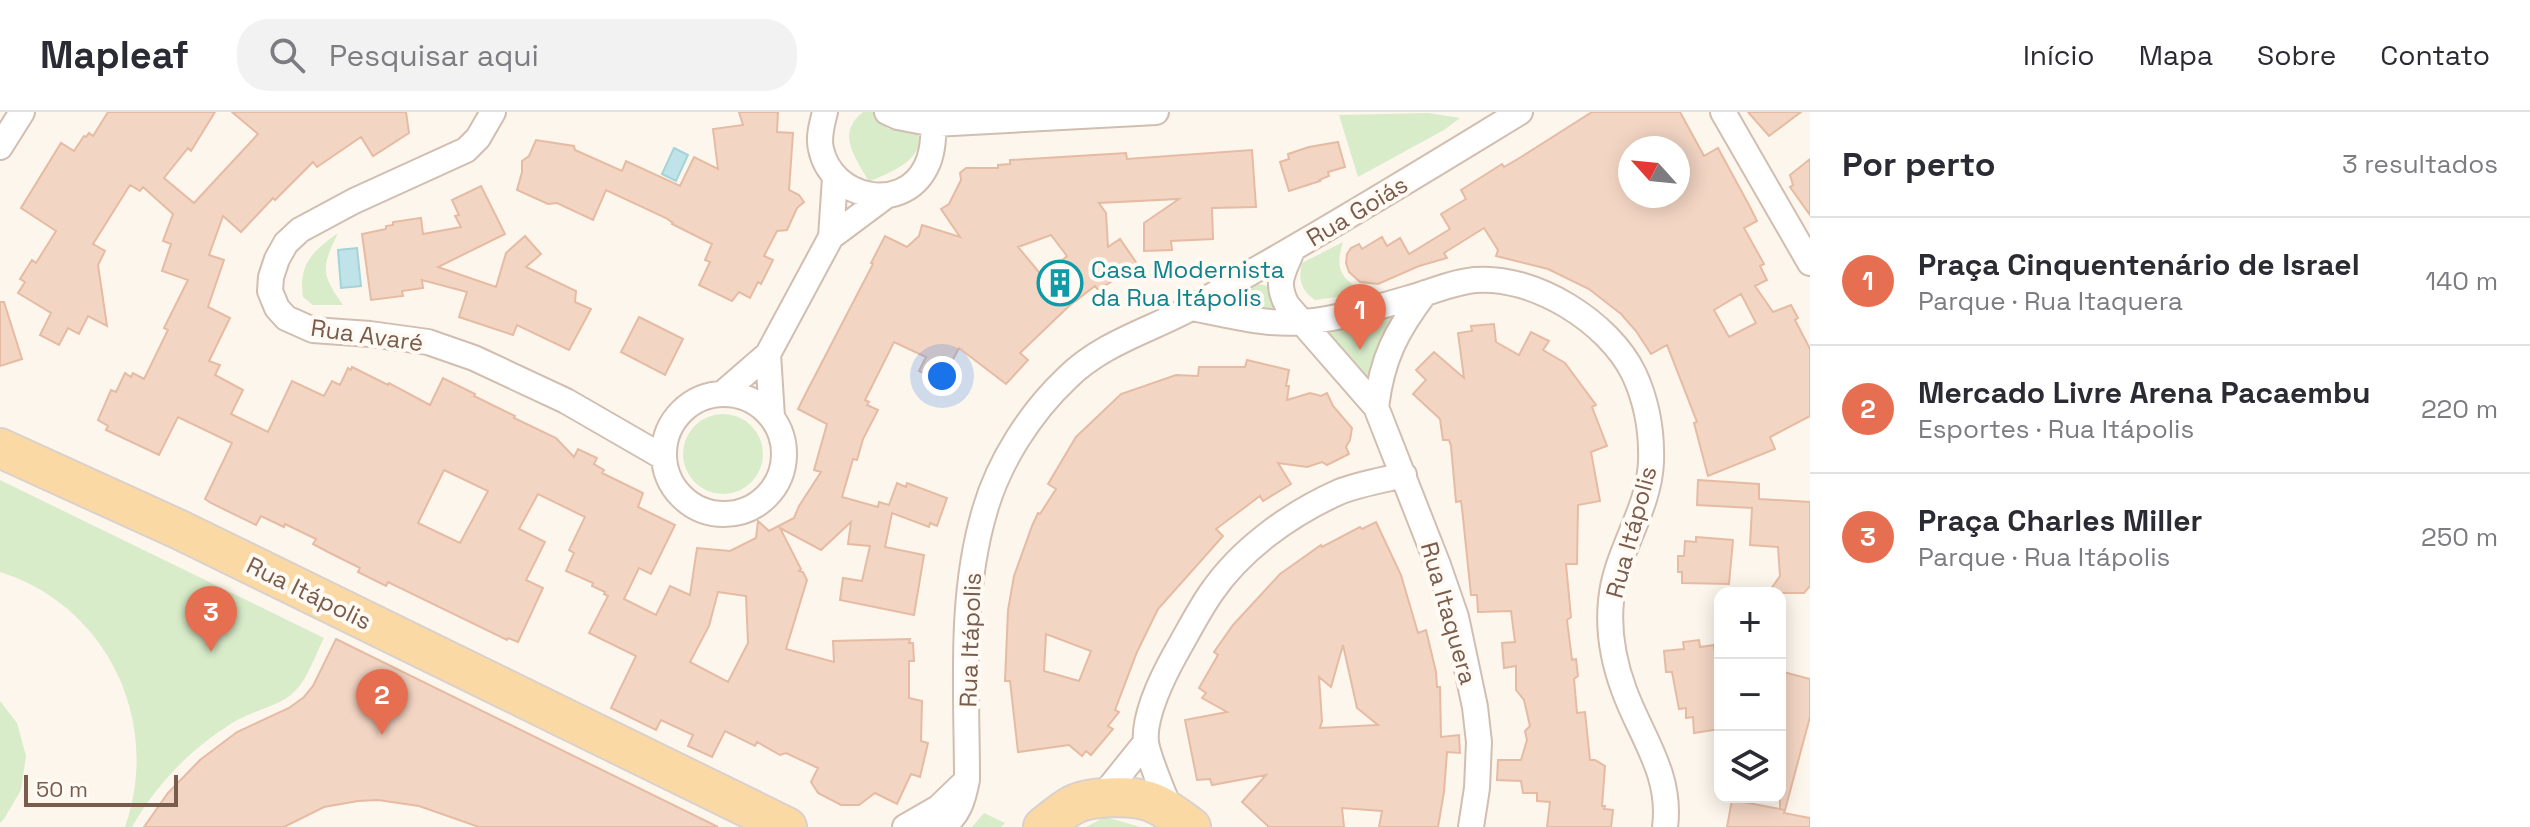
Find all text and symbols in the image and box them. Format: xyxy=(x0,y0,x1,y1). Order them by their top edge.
search box xyxy=(237,19,797,91)
text: Mapleaf xyxy=(40,31,189,79)
icon: search xyxy=(265,33,309,77)
text: Pesquisar aqui xyxy=(329,36,539,75)
text: Início xyxy=(2023,37,2095,73)
text: Mapa xyxy=(2139,37,2213,73)
text: Sobre xyxy=(2257,37,2336,73)
text: Contato xyxy=(2380,37,2490,73)
north arrow xyxy=(1618,136,1690,208)
text: Por perto xyxy=(1842,143,1996,186)
text: 3 resultados xyxy=(2342,147,2498,181)
street label: Rua Goiás xyxy=(1301,169,1413,253)
text: Praça Cinquentenário de Israel xyxy=(1918,245,2360,284)
place label: Casa Modernista da Rua Itápolis xyxy=(1091,254,1285,313)
building icon: Casa Modernista da Rua Itápolis xyxy=(1036,259,1084,307)
text: 1 xyxy=(1862,264,1874,298)
text: 140 m xyxy=(2425,264,2498,298)
pin: 1 xyxy=(1334,284,1386,350)
text: Parque · Rua Itaquera xyxy=(1918,284,2183,318)
street label: Rua Avaré xyxy=(309,312,425,358)
your location xyxy=(922,356,962,396)
text: Mercado Livre Arena Pacaembu xyxy=(1918,373,2371,412)
text: 2 xyxy=(1860,392,1876,426)
text: 220 m xyxy=(2421,392,2498,426)
text: Esportes · Rua Itápolis xyxy=(1918,412,2194,446)
street label: Rua Itápolis xyxy=(1599,463,1663,601)
text: Praça Charles Miller xyxy=(1918,501,2202,540)
text: 3 xyxy=(1860,520,1876,554)
text: 250 m xyxy=(2421,520,2498,554)
street label: Rua Itaquera xyxy=(1414,538,1484,688)
text: Parque · Rua Itápolis xyxy=(1918,540,2170,574)
street label: Rua Itápolis xyxy=(241,549,377,637)
street label: Rua Itápolis xyxy=(952,572,988,708)
pin: 3 xyxy=(185,586,237,652)
map controls xyxy=(1714,587,1786,803)
button: + xyxy=(1714,587,1786,659)
button: − xyxy=(1714,659,1786,731)
pin: 2 xyxy=(356,669,408,735)
button: layers xyxy=(1714,731,1786,803)
scale bar xyxy=(24,771,178,807)
text: 50 m xyxy=(36,775,88,803)

